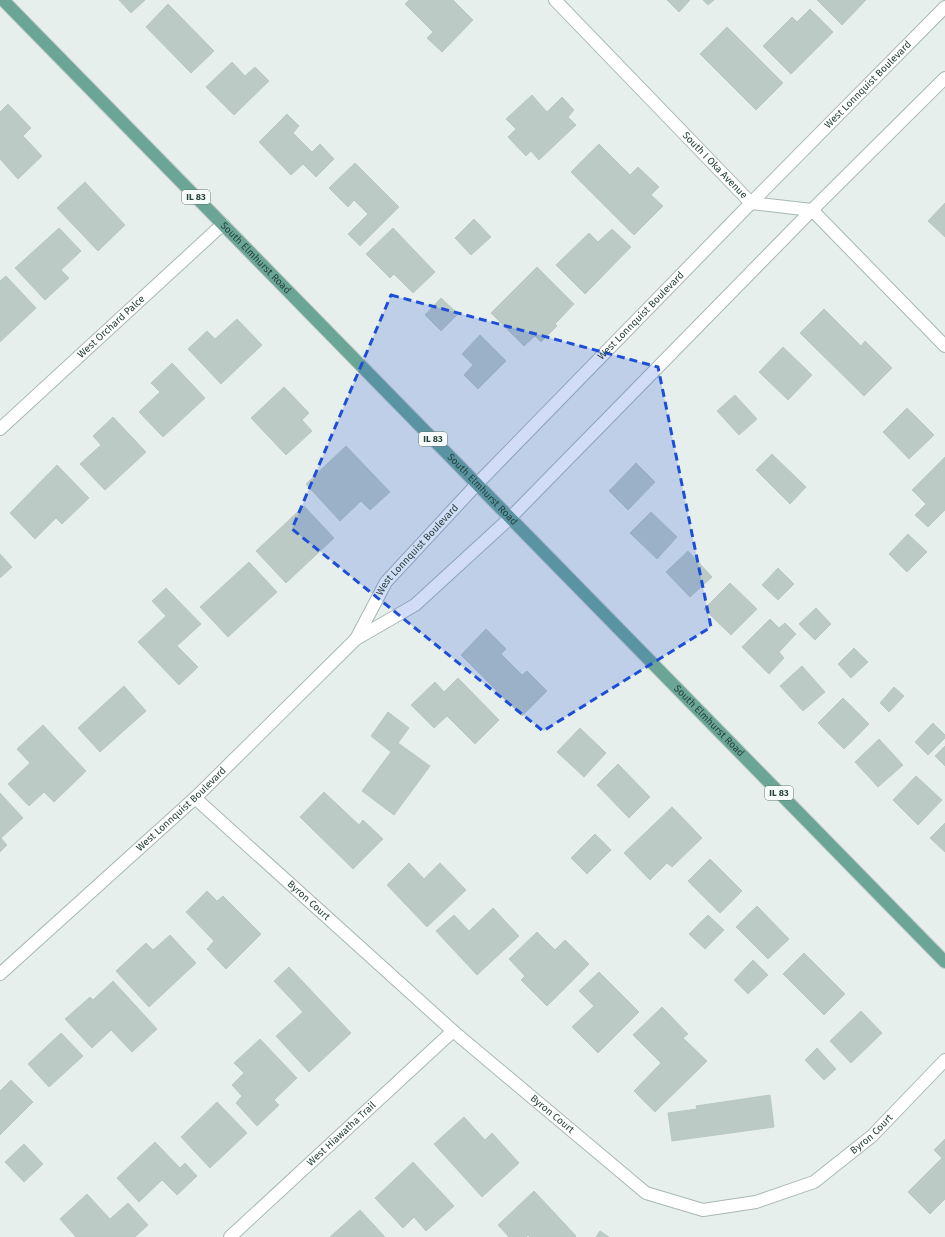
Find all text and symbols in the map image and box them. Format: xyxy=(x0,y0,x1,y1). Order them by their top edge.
street label: West Lonnquist Boulevard xyxy=(822,38,914,131)
street label: South I Oka Avenue xyxy=(680,130,750,201)
road number: IL 83 xyxy=(182,190,210,204)
street label: South Elmhurst Road xyxy=(218,220,293,296)
street label: West Lonnquist Boulevard xyxy=(595,269,687,362)
street label: West Orchard Palce xyxy=(75,293,147,361)
road number: IL 83 xyxy=(419,432,447,446)
street label: South Elmhurst Road xyxy=(445,451,520,528)
street label: West Lonnquist Boulevard xyxy=(374,502,461,598)
street label: South Elmhurst Road xyxy=(671,683,747,759)
street label: West Lonnquist Boulevard xyxy=(134,765,229,854)
road number: IL 83 xyxy=(765,786,793,800)
street label: Byron Court xyxy=(285,878,333,923)
street label: Byron Court xyxy=(528,1092,577,1136)
street label: West Hiawatha Trail xyxy=(305,1099,379,1169)
street label: Byron Court xyxy=(848,1112,896,1157)

